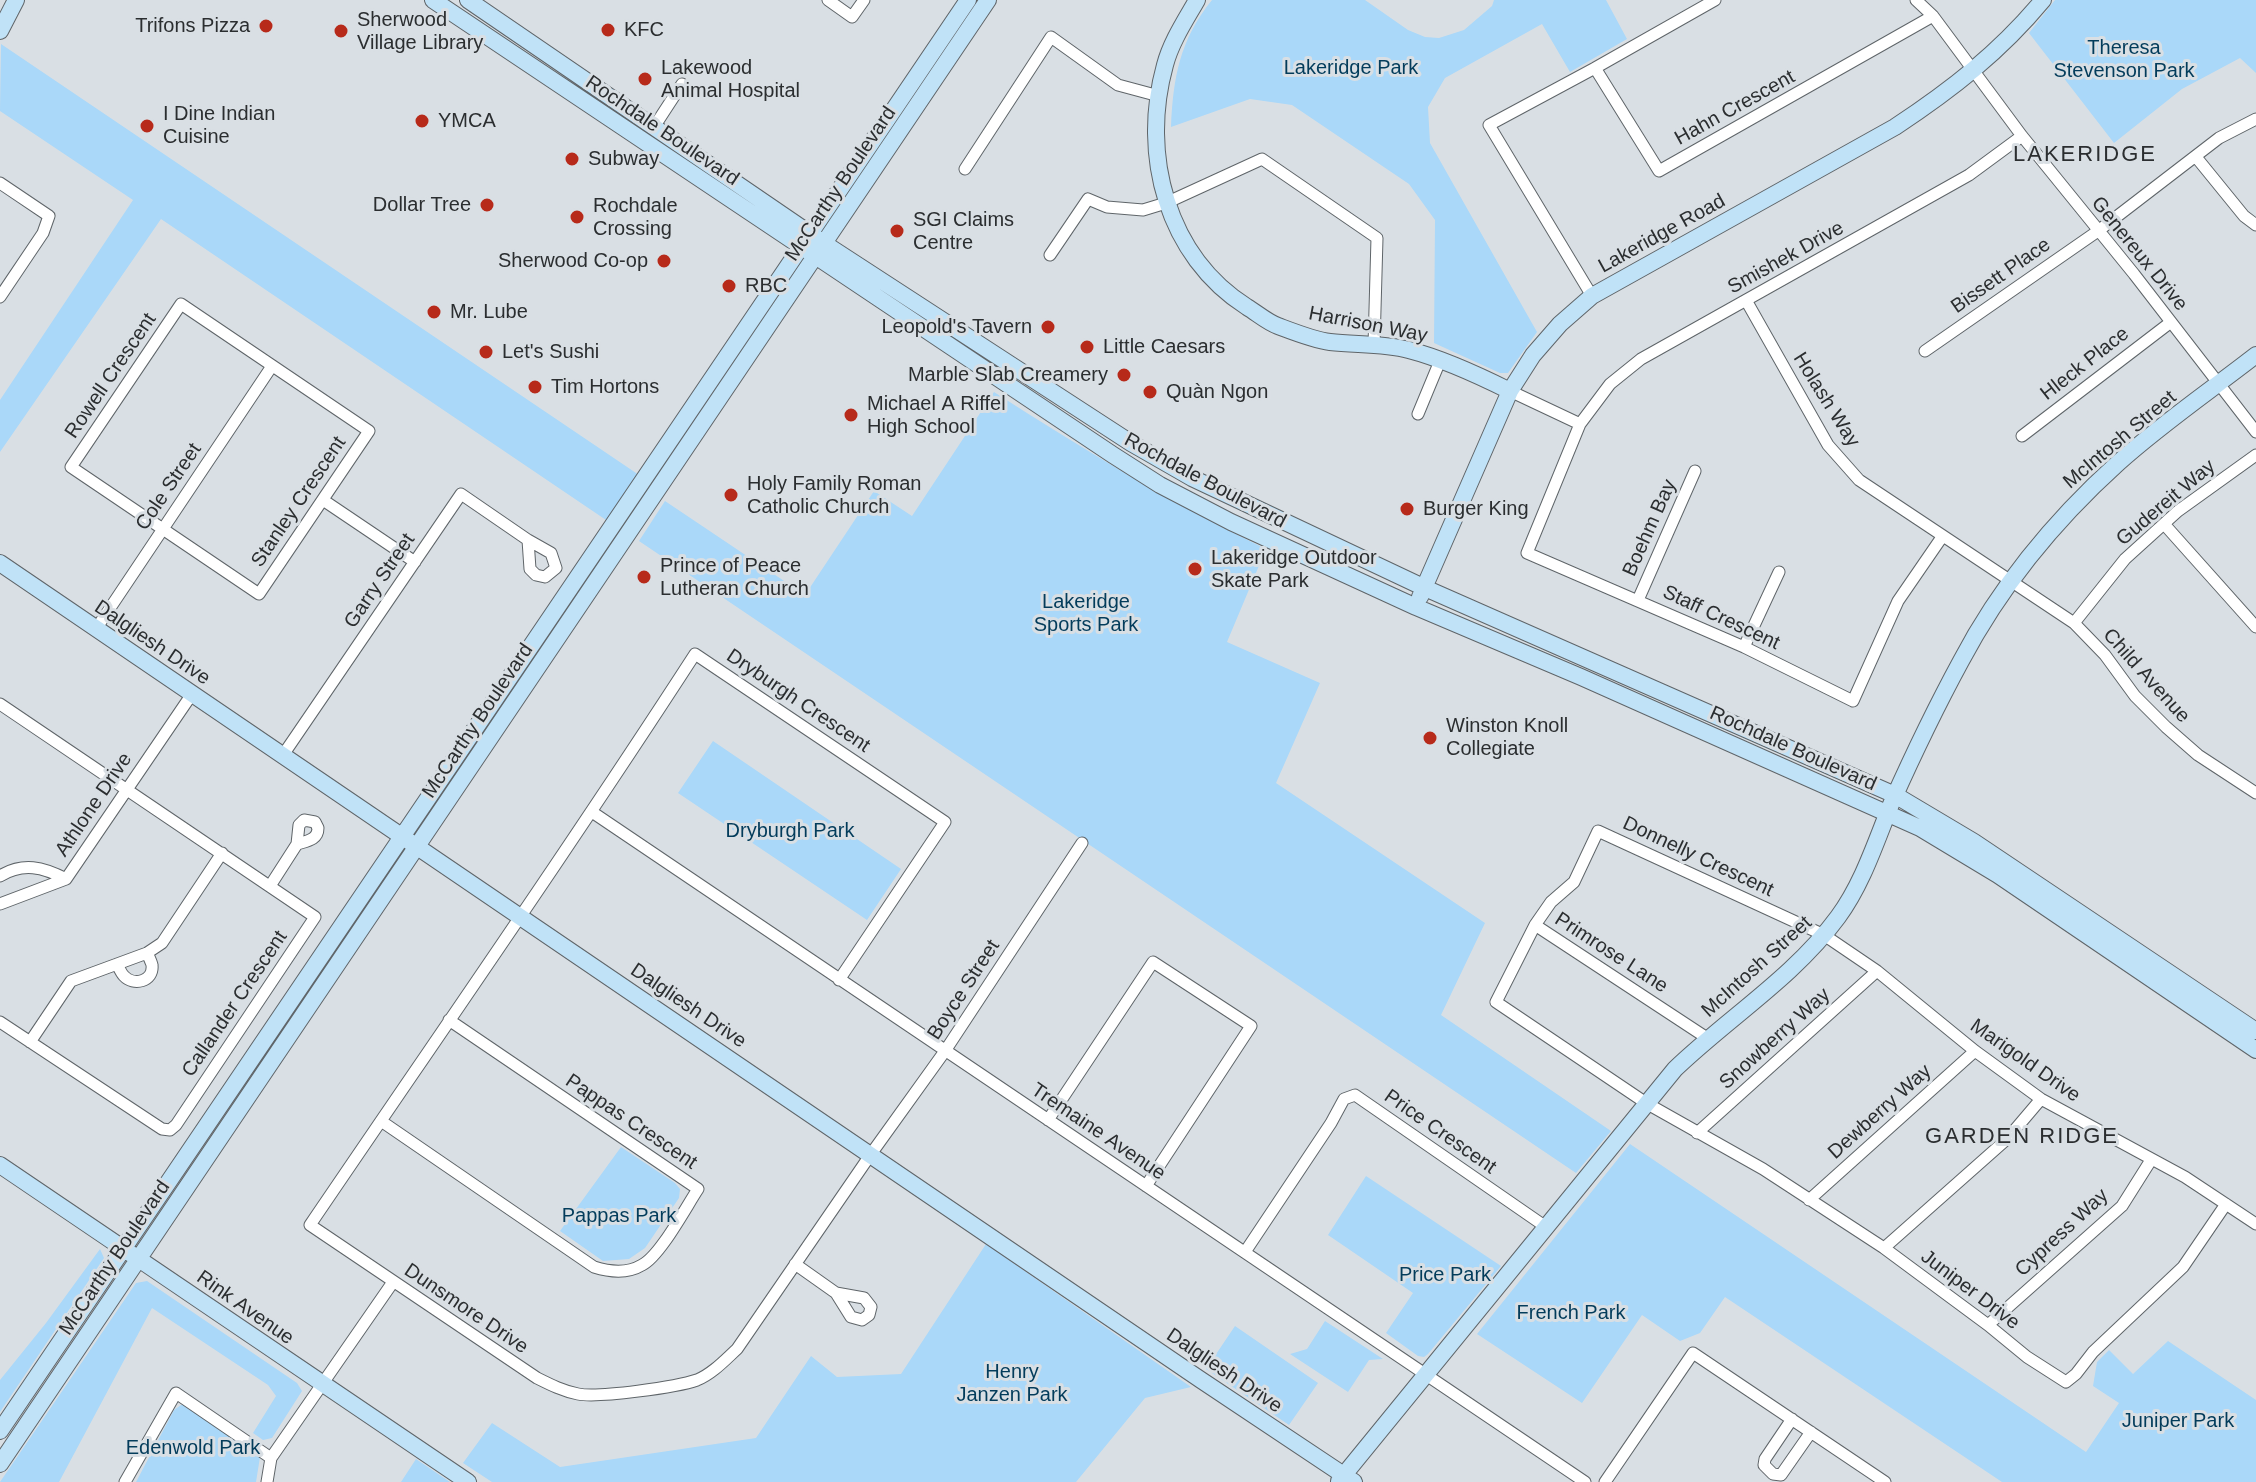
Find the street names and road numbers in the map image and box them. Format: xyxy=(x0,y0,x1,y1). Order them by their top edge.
street label: Hahn Crescent xyxy=(1671,65,1799,151)
street label: Rochdale Boulevard xyxy=(581,71,743,191)
street label: McCarthy Boulevard xyxy=(780,102,902,266)
street label: Lakeridge Road xyxy=(1594,189,1730,279)
street label: Genereux Drive xyxy=(2086,192,2192,316)
street label: Smishek Drive xyxy=(1724,216,1848,300)
street label: Bissett Place xyxy=(1947,233,2055,319)
street label: Harrison Way xyxy=(1307,302,1429,348)
street label: Rowell Crescent xyxy=(60,309,162,443)
street label: Hleck Place xyxy=(2036,322,2134,406)
street label: Holash Way xyxy=(1787,348,1865,452)
street label: McIntosh Street xyxy=(2059,386,2181,494)
street label: Rochdale Boulevard xyxy=(1120,428,1290,534)
street label: Stanley Crescent xyxy=(246,432,352,572)
street label: Cole Street xyxy=(131,439,207,535)
street label: Gudereit Way xyxy=(2112,455,2220,551)
street label: Boehm Bay xyxy=(1618,476,1682,580)
street label: Garry Street xyxy=(340,529,420,633)
street label: Staff Crescent xyxy=(1659,580,1783,656)
street label: Dalgliesh Drive xyxy=(90,595,214,691)
street label: Child Avenue xyxy=(2097,624,2195,728)
street label: McCarthy Boulevard xyxy=(417,639,539,803)
street label: Dryburgh Crescent xyxy=(722,644,874,758)
street label: Rochdale Boulevard xyxy=(1706,701,1880,797)
street label: Athlone Drive xyxy=(50,749,138,861)
street label: Donnelly Crescent xyxy=(1619,812,1777,902)
street label: Primrose Lane xyxy=(1550,908,1672,998)
street label: McIntosh Street xyxy=(1697,911,1817,1023)
street label: Callander Crescent xyxy=(177,926,293,1082)
street label: Boyce Street xyxy=(923,935,1005,1045)
street label: Dalgliesh Drive xyxy=(626,958,750,1054)
street label: Snowberry Way xyxy=(1715,983,1835,1095)
street label: Marigold Drive xyxy=(1965,1014,2085,1108)
street label: Dewberry Way xyxy=(1824,1059,1936,1165)
street label: Pappas Crescent xyxy=(561,1069,701,1175)
street label: Tremaine Avenue xyxy=(1026,1078,1170,1186)
street label: Price Crescent xyxy=(1379,1085,1501,1179)
street label: McCarthy Boulevard xyxy=(54,1176,176,1340)
street label: Cypress Way xyxy=(2011,1184,2113,1282)
street label: Juniper Drive xyxy=(1916,1245,2024,1335)
street label: Dunsmore Drive xyxy=(399,1259,533,1359)
street label: Rink Avenue xyxy=(192,1266,298,1350)
street label: Dalgliesh Drive xyxy=(1162,1323,1286,1419)

